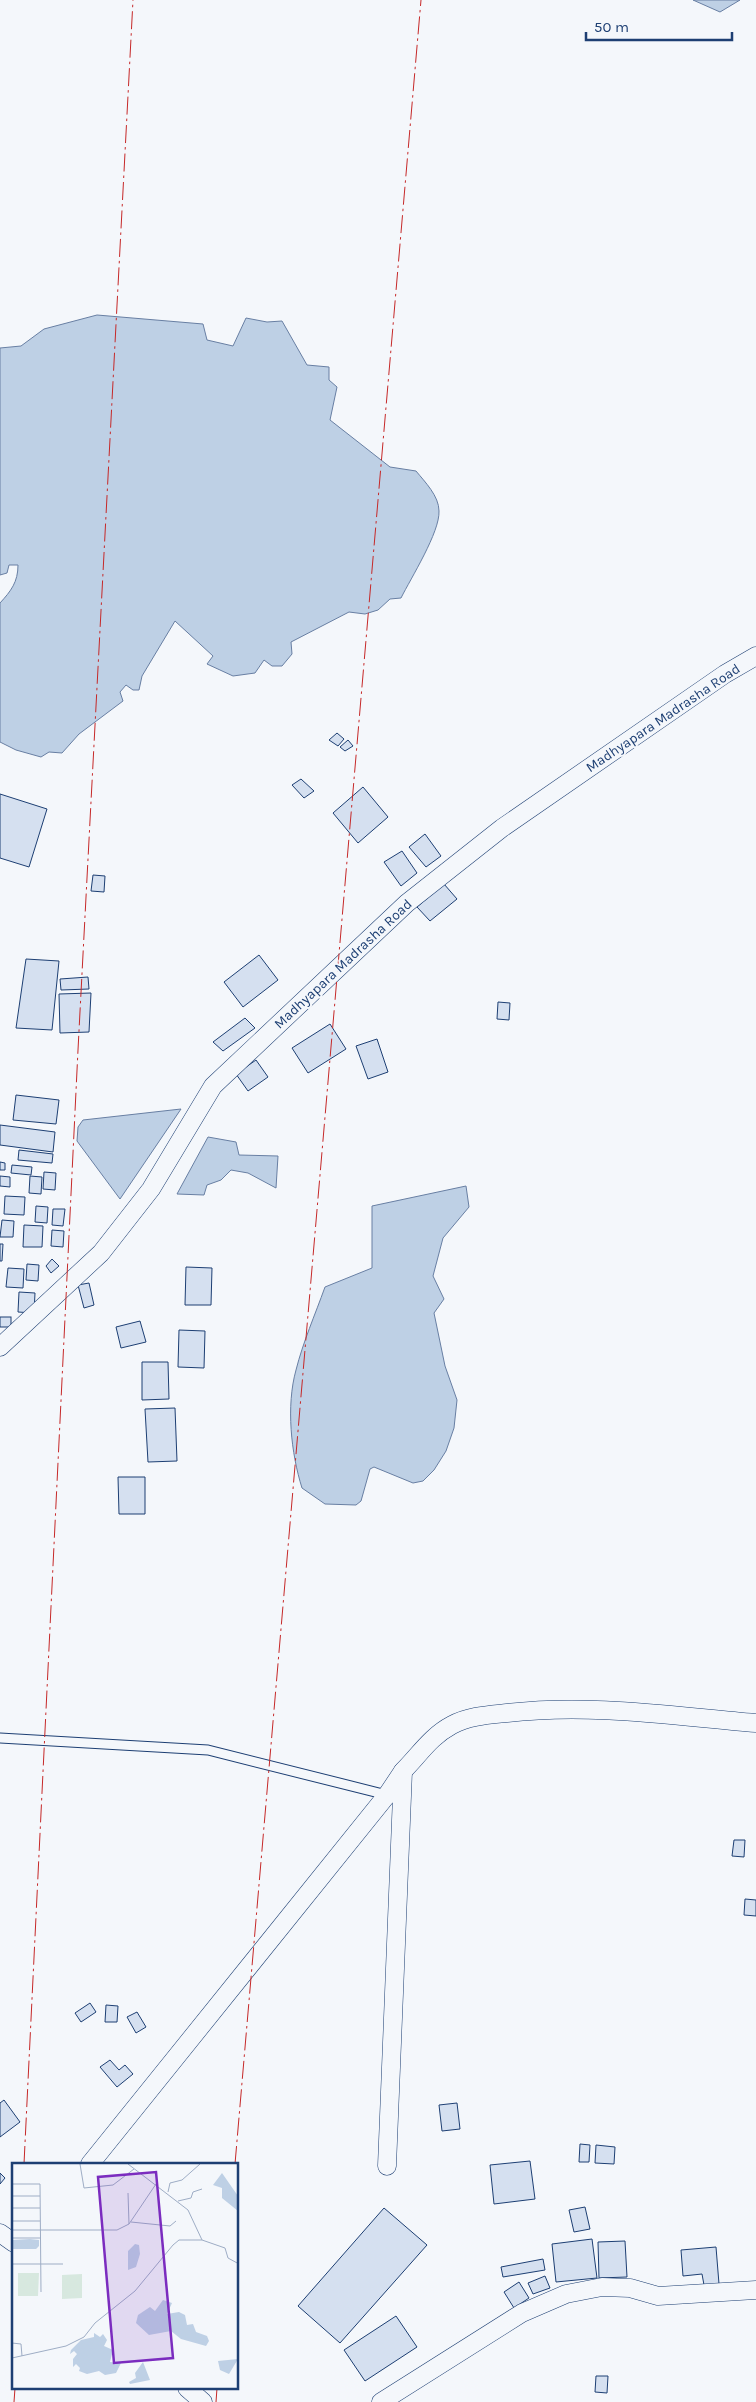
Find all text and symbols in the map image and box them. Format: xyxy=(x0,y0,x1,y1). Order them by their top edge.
scale bar xyxy=(586,10,732,42)
text: 50 m xyxy=(594,18,629,36)
street label: Madhyapara Madrasha Road xyxy=(583,660,743,776)
street label: Madhyapara Madrasha Road xyxy=(271,896,415,1032)
inset map xyxy=(12,2163,239,2390)

